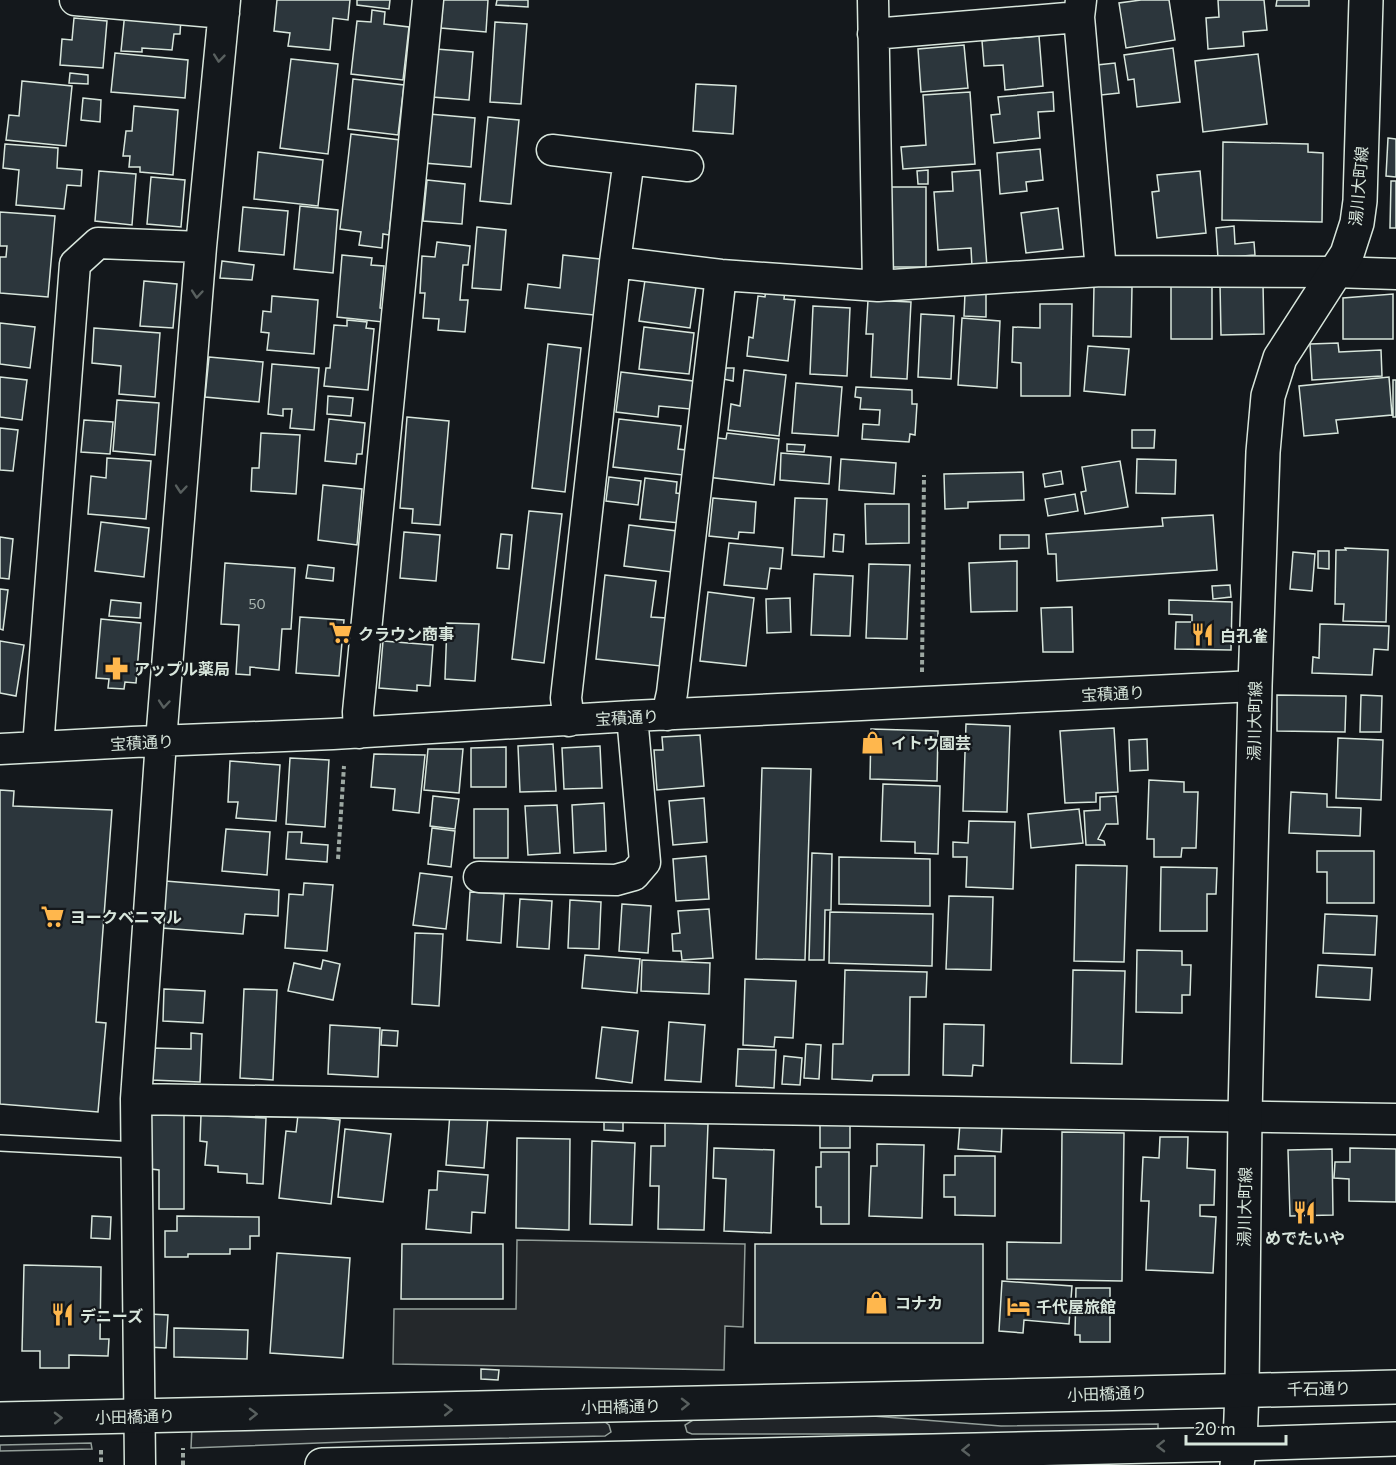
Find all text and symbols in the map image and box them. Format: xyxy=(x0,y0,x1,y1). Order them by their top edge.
one-way arrow xyxy=(213,54,226,63)
street label: 湯川大町線 xyxy=(1345,145,1371,227)
one-way arrow xyxy=(191,290,204,299)
one-way arrow xyxy=(175,484,188,493)
house number: 50 xyxy=(248,595,266,612)
supermarket icon: クラウン商事 xyxy=(327,620,353,646)
restaurant icon: 白孔雀 xyxy=(1189,622,1215,648)
place label: クラウン商事 xyxy=(358,624,454,643)
place label: 白孔雀 xyxy=(1220,626,1268,645)
pharmacy icon: アップル薬局 xyxy=(103,655,129,681)
place label: アップル薬局 xyxy=(134,659,230,678)
street label: 湯川大町線 xyxy=(1244,681,1264,761)
street label: 宝積通り xyxy=(1081,682,1145,704)
one-way arrow xyxy=(158,699,171,708)
street label: 宝積通り xyxy=(595,706,659,728)
shop icon: イトウ園芸 xyxy=(860,729,886,755)
street label: 宝積通り xyxy=(110,731,174,753)
place label: イトウ園芸 xyxy=(891,733,971,752)
supermarket icon: ヨークベニマル xyxy=(39,903,65,929)
place label: ヨークベニマル xyxy=(70,907,182,926)
street label: 湯川大町線 xyxy=(1234,1167,1254,1247)
restaurant icon: めでたいや xyxy=(1292,1199,1318,1225)
place label: めでたいや xyxy=(1265,1228,1345,1247)
shop icon: コナカ xyxy=(864,1289,890,1315)
place label: コナカ xyxy=(895,1293,943,1312)
hotel icon: 千代屋旅館 xyxy=(1005,1293,1031,1319)
place label: 千代屋旅館 xyxy=(1036,1297,1116,1316)
restaurant icon: デニーズ xyxy=(49,1302,75,1328)
place label: デニーズ xyxy=(80,1306,143,1325)
street label: 千石通り xyxy=(1287,1378,1351,1398)
street label: 小田橋通り xyxy=(1067,1382,1147,1404)
street label: 小田橋通り xyxy=(581,1396,661,1416)
one-way arrow xyxy=(681,1398,690,1411)
one-way arrow xyxy=(444,1404,453,1416)
street label: 小田橋通り xyxy=(95,1406,175,1426)
one-way arrow xyxy=(249,1407,258,1420)
scale bar xyxy=(1186,1408,1286,1446)
one-way arrow xyxy=(54,1412,63,1424)
text: 20 m xyxy=(1195,1417,1236,1439)
one-way arrow xyxy=(1156,1440,1165,1452)
one-way arrow xyxy=(961,1444,970,1456)

